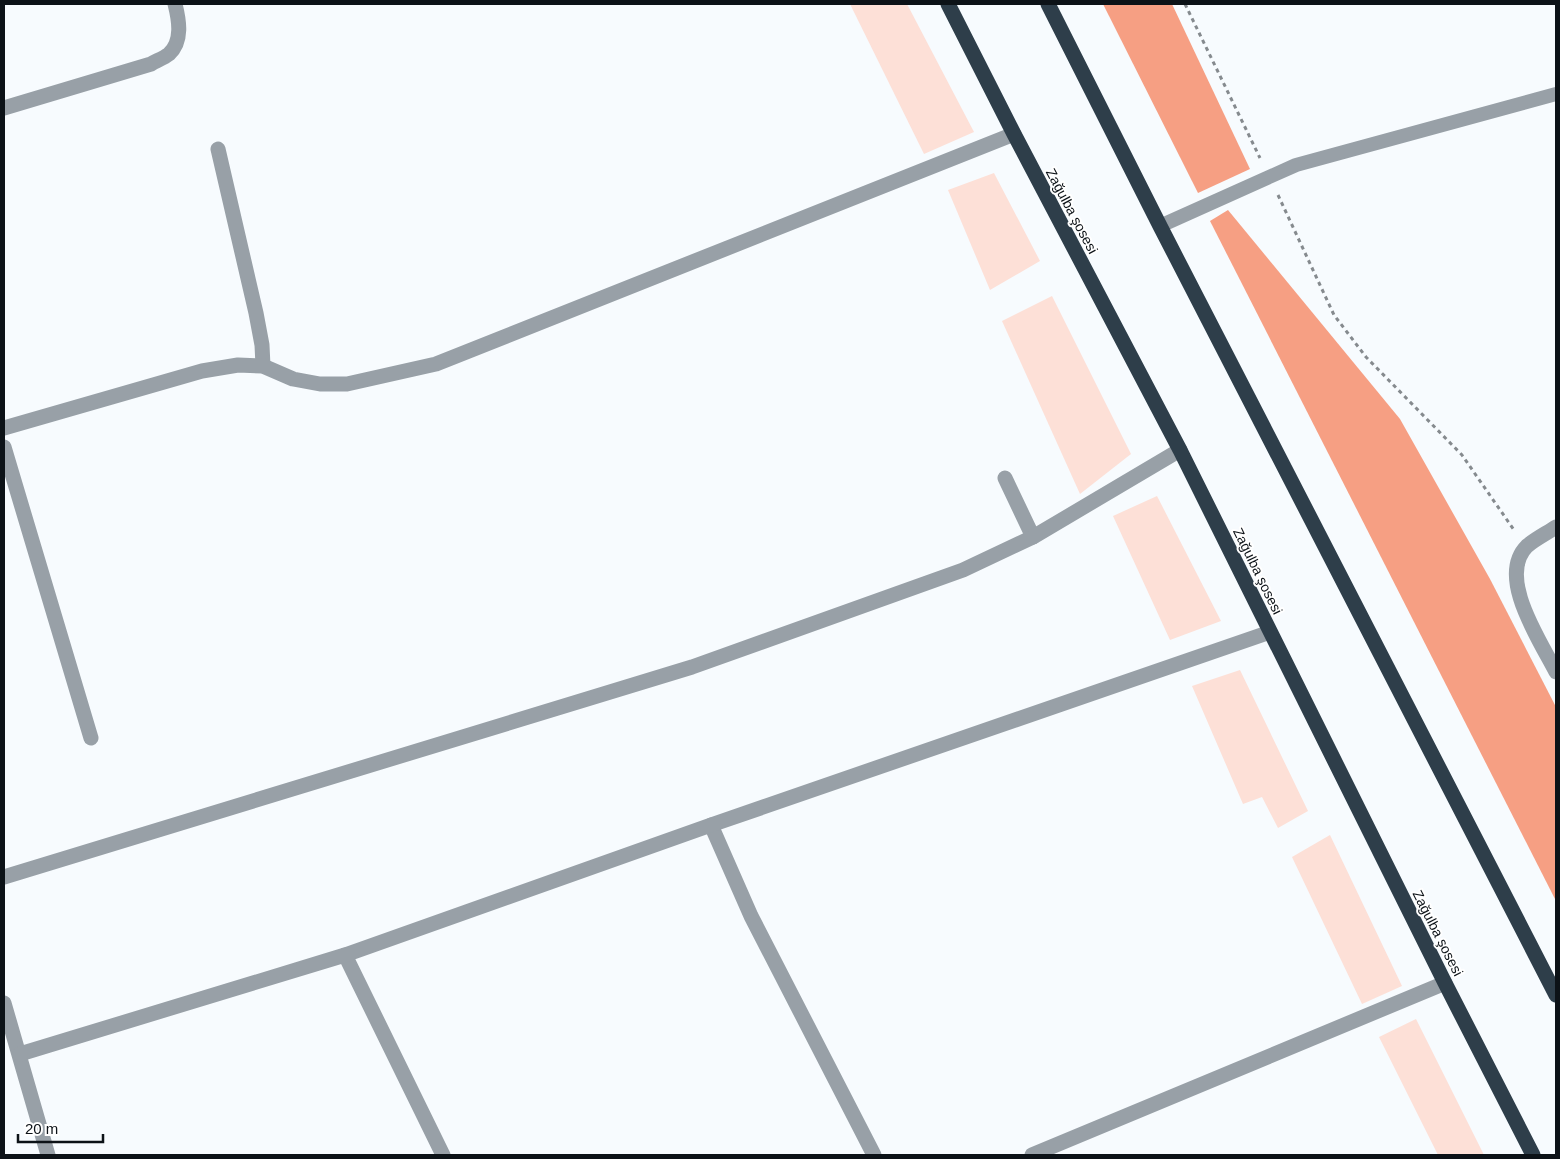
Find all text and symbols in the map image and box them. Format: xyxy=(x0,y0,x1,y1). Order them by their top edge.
street label: Zağulba şosesi xyxy=(1043,166,1101,256)
street label: Zağulba şosesi xyxy=(1230,525,1286,617)
street label: Zağulba şosesi xyxy=(1409,887,1467,979)
scale bar xyxy=(18,1112,102,1144)
text: 20 m xyxy=(25,1120,58,1137)

